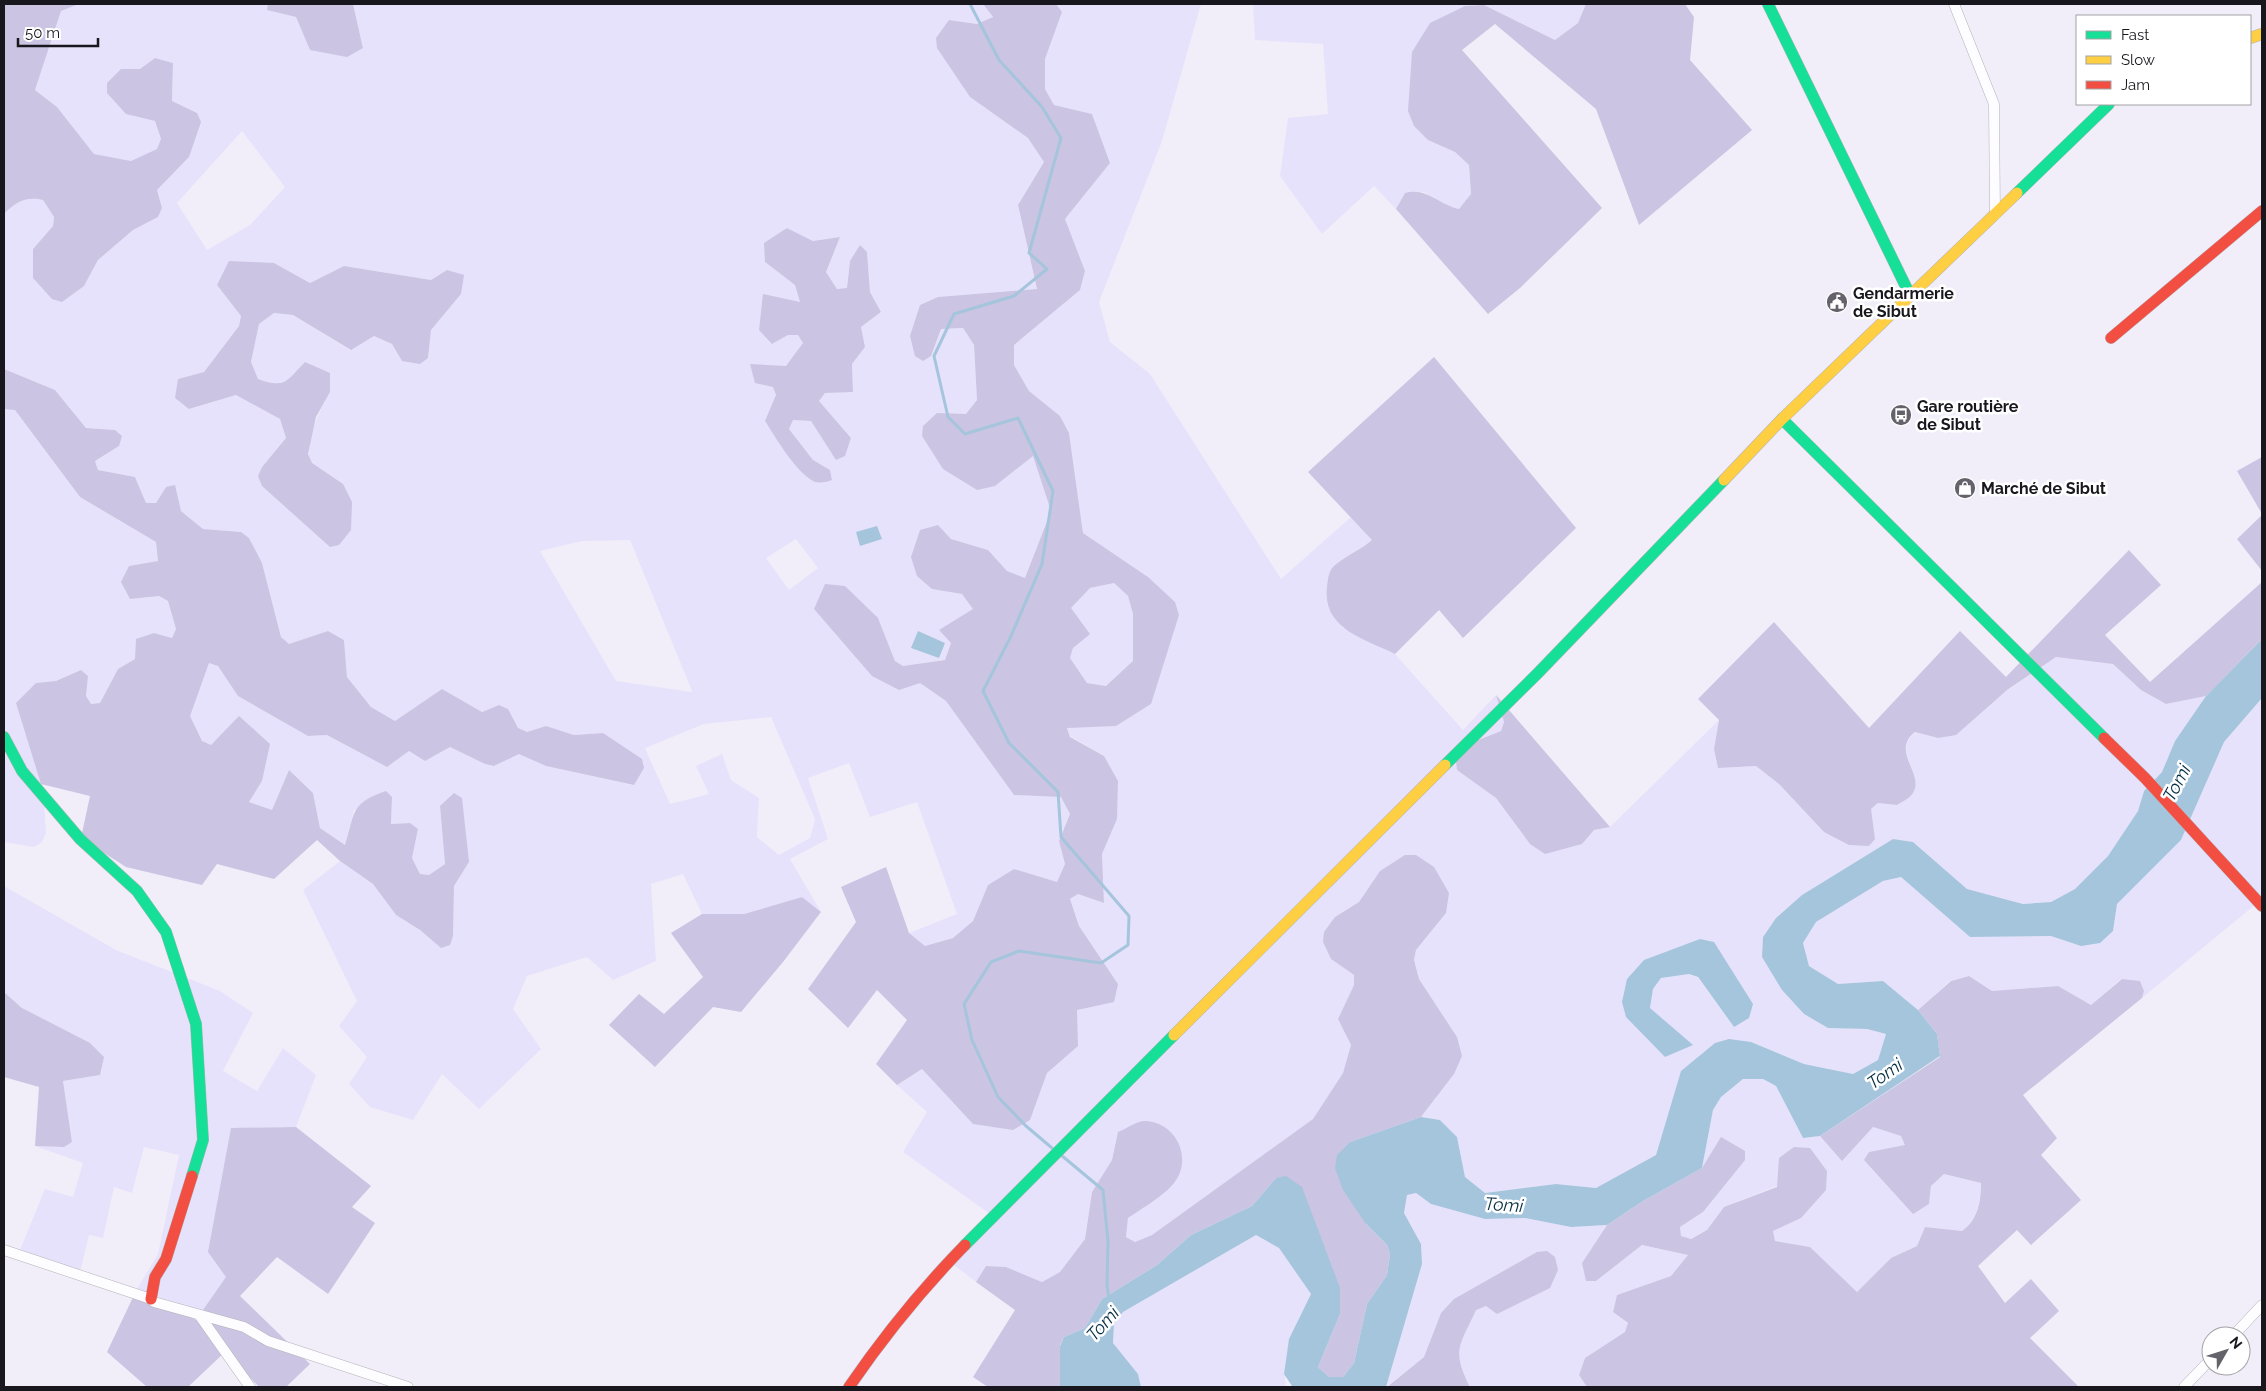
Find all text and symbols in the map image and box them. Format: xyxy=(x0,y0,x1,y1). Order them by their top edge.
scale bar xyxy=(18,15,98,47)
legend xyxy=(2076,15,2251,105)
text: 50 m xyxy=(25,24,60,42)
text: Fast xyxy=(2121,26,2149,44)
text: Slow xyxy=(2121,51,2155,69)
text: Jam xyxy=(2121,76,2150,94)
place label: Gendarmerie de Sibut xyxy=(1853,284,1954,321)
public building icon: Gendarmerie de Sibut xyxy=(1825,290,1849,314)
place label: Gare routière de Sibut xyxy=(1917,397,2019,434)
bus stop icon: Gare routière de Sibut xyxy=(1889,403,1913,427)
shop icon: Marché de Sibut xyxy=(1953,476,1977,500)
place label: Marché de Sibut xyxy=(1981,479,2106,498)
water label: Tomi xyxy=(2158,760,2195,805)
water label: Tomi xyxy=(1863,1053,1907,1093)
water label: Tomi xyxy=(1484,1193,1525,1216)
water label: Tomi xyxy=(1082,1301,1124,1345)
north arrow xyxy=(2201,1326,2251,1376)
text: N xyxy=(2227,1334,2246,1352)

